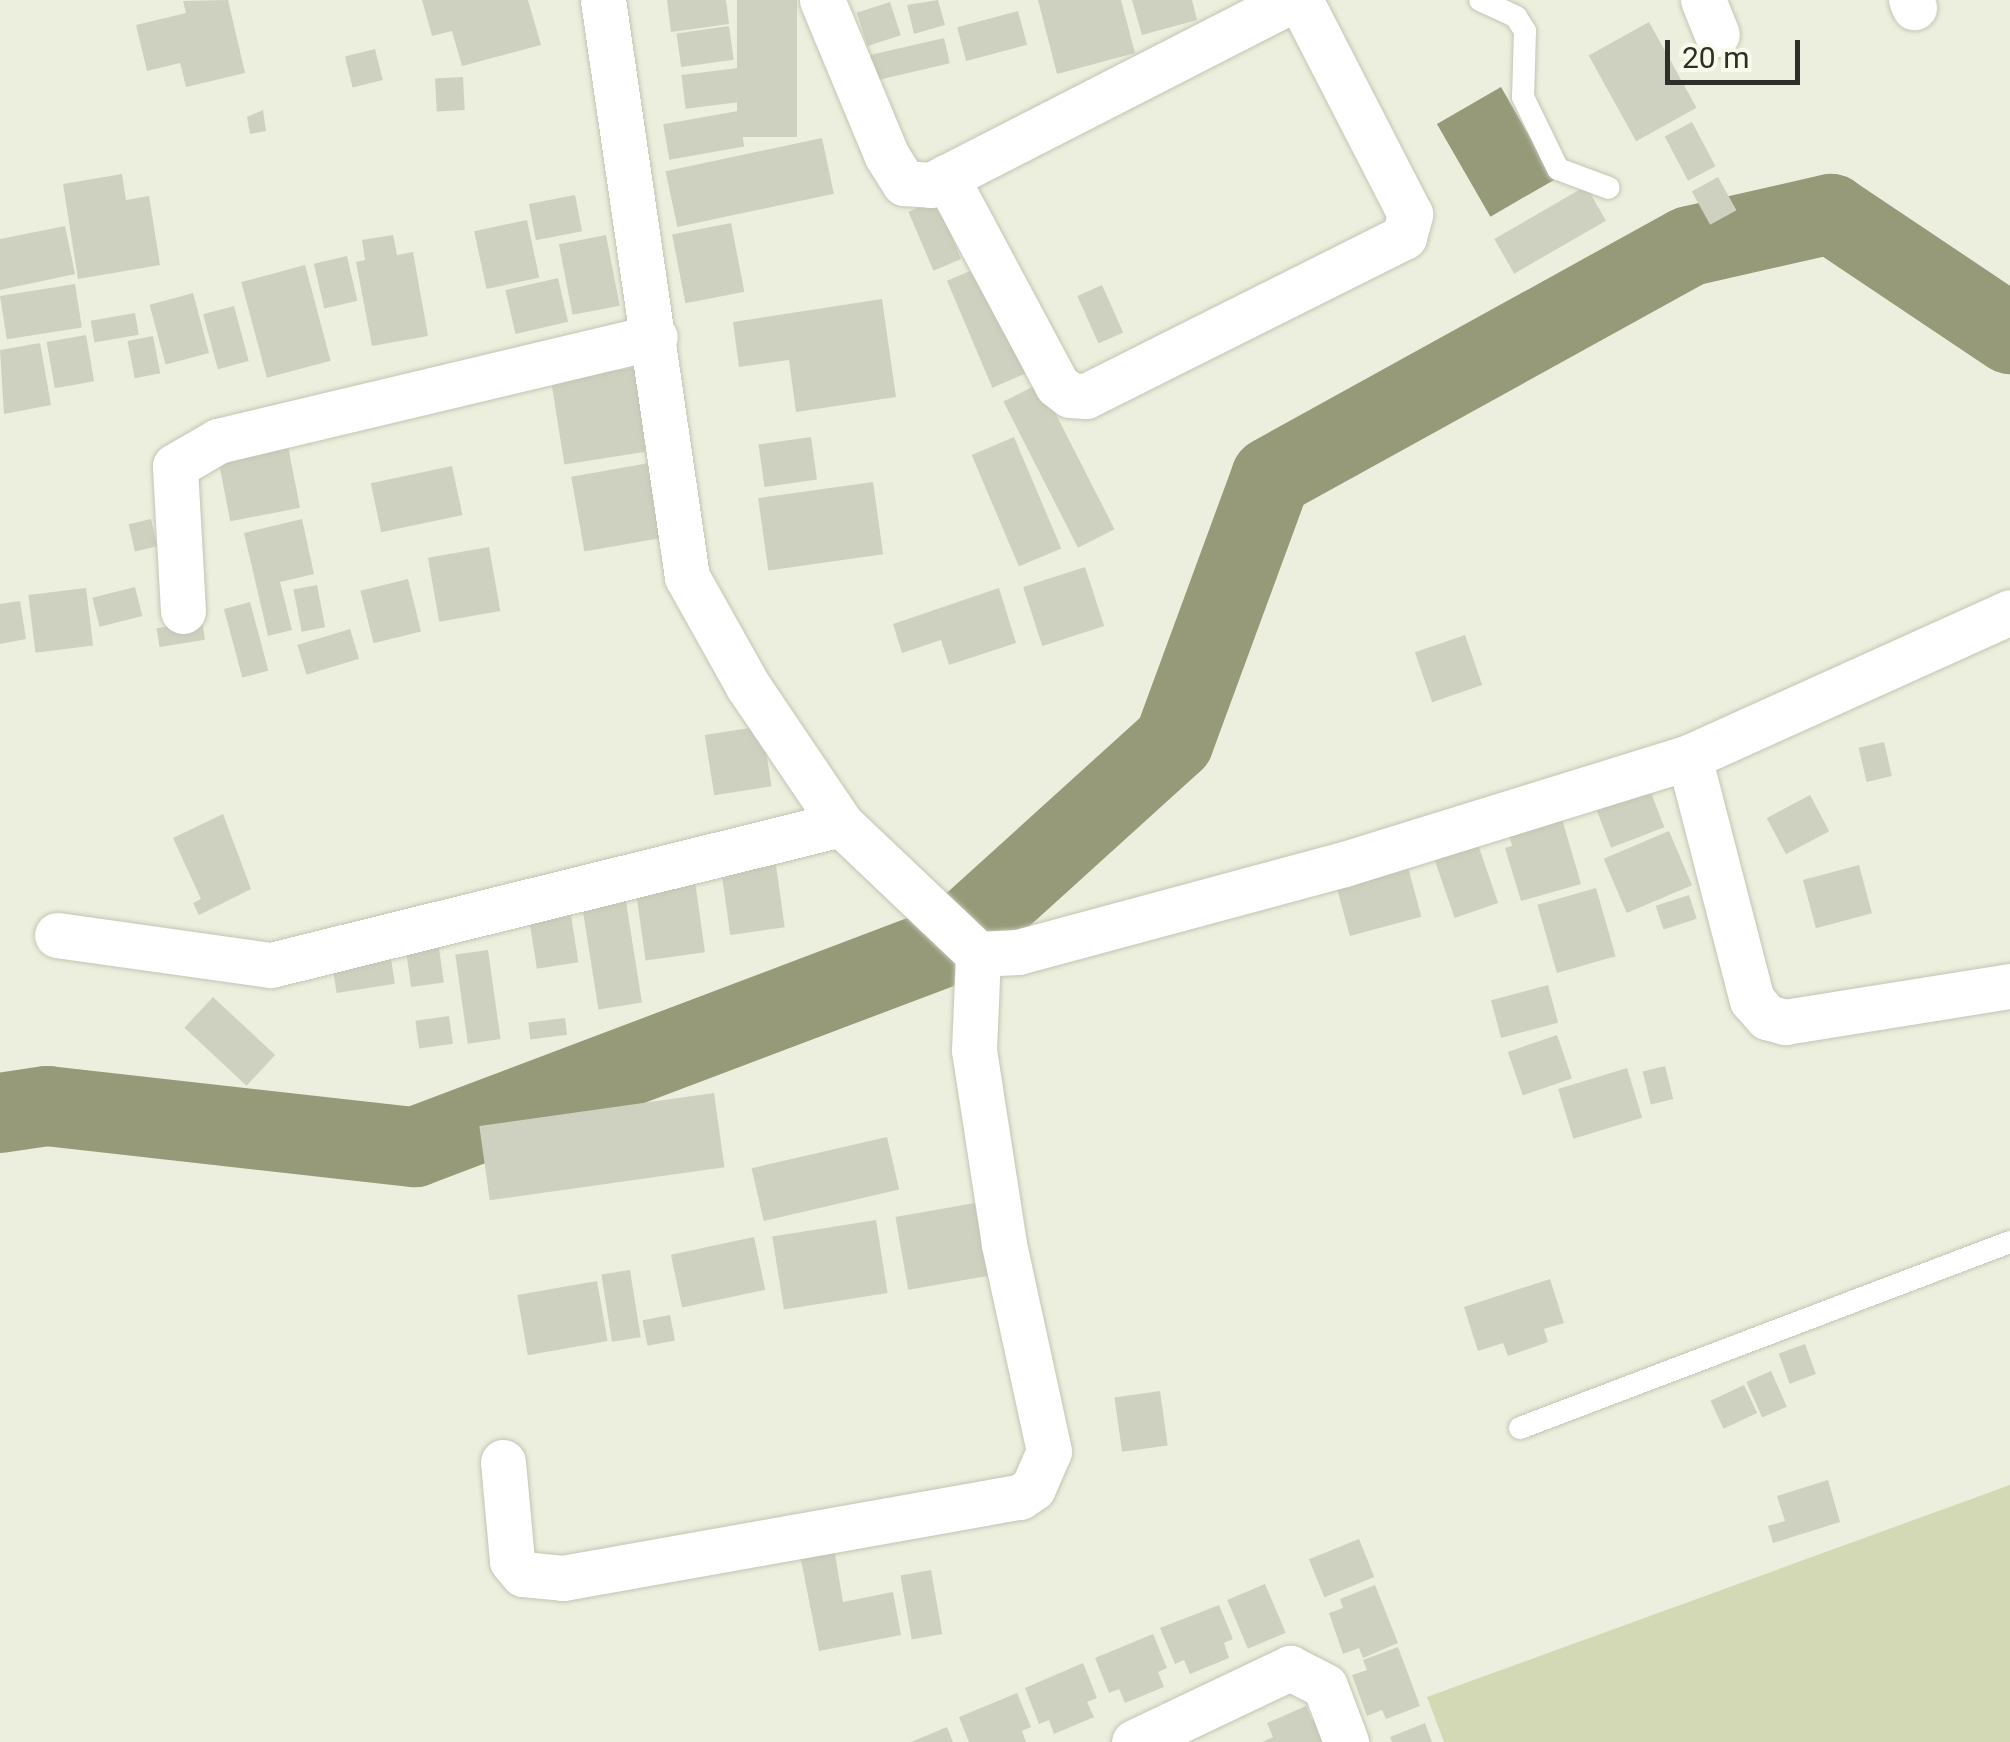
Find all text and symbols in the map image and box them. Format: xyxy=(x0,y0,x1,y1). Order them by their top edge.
scale bar xyxy=(1670,20,1805,82)
text: 20 m xyxy=(1682,40,1749,75)

